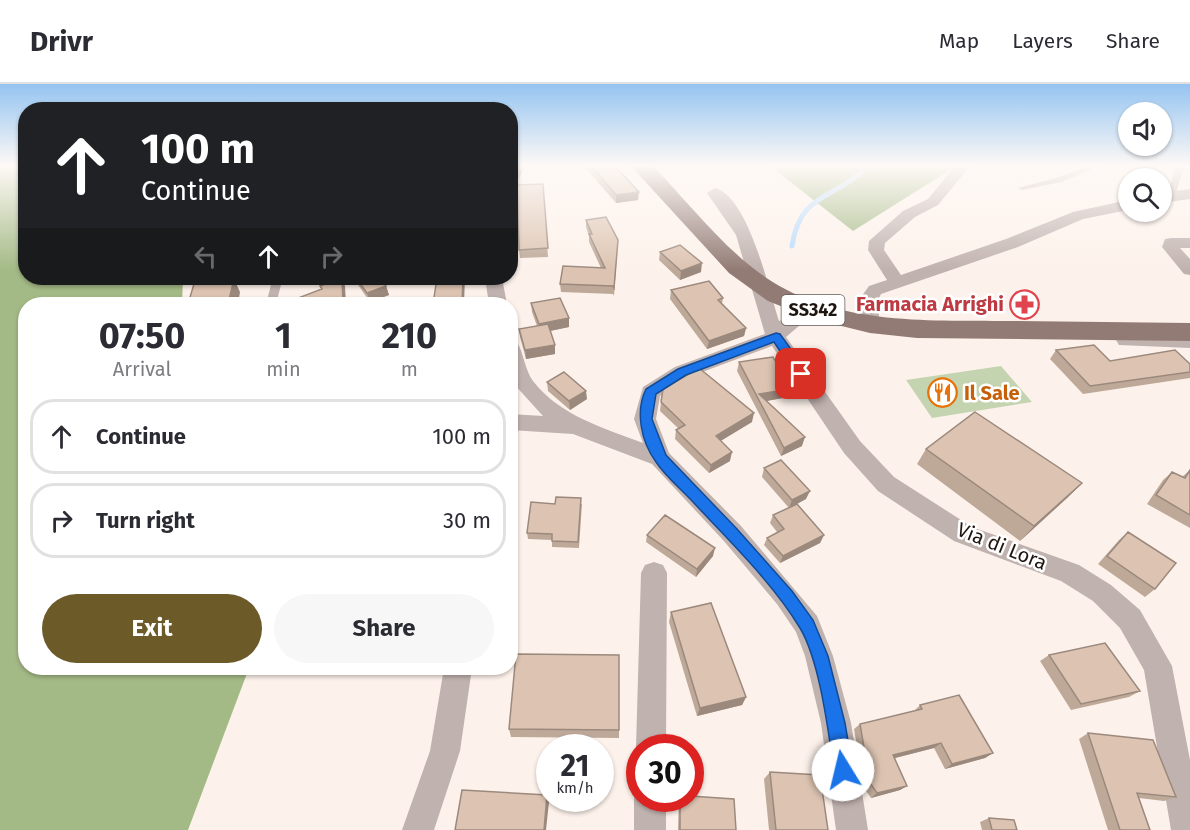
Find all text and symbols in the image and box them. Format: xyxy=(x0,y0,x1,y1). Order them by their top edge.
text: Drivr xyxy=(30,25,93,58)
text: Map xyxy=(939,28,979,54)
text: Layers xyxy=(1012,28,1073,54)
text: Share xyxy=(1106,28,1160,54)
map controls xyxy=(1118,102,1172,222)
button: sound xyxy=(1118,102,1172,156)
text: 100 m xyxy=(141,124,255,174)
icon: ahead xyxy=(42,126,120,204)
button: search xyxy=(1118,168,1172,222)
text: Continue xyxy=(141,175,251,207)
icon: left xyxy=(189,240,222,273)
icon: ahead xyxy=(252,240,285,273)
icon: right xyxy=(315,240,348,273)
pharmacy icon: Farmacia Arrighi xyxy=(1009,288,1041,320)
place label: Farmacia Arrighi xyxy=(856,292,1004,316)
road number: SS342 xyxy=(782,295,844,325)
text: 07:50 xyxy=(99,314,185,358)
text: 1 xyxy=(275,314,292,358)
text: 210 xyxy=(382,314,437,358)
pin xyxy=(775,348,826,399)
text: Arrival xyxy=(113,357,171,381)
text: min xyxy=(266,357,301,381)
text: m xyxy=(401,357,418,381)
icon: arrive xyxy=(784,357,817,390)
restaurant icon: Il Sale xyxy=(927,377,959,409)
place label: Il Sale xyxy=(964,381,1020,405)
icon: ahead xyxy=(45,420,78,453)
text: Continue xyxy=(96,423,186,450)
text: 100 m xyxy=(432,423,491,450)
icon: right xyxy=(45,504,78,537)
text: Turn right xyxy=(96,507,195,534)
text: 30 m xyxy=(443,507,491,534)
street label: Via di Lora xyxy=(954,517,1050,575)
button: Exit xyxy=(42,594,262,663)
button: Share xyxy=(274,594,494,663)
speed limit sign: 30 xyxy=(626,734,704,812)
position arrow xyxy=(811,738,875,802)
text: 21 xyxy=(561,748,589,784)
text: km/h xyxy=(556,779,594,797)

